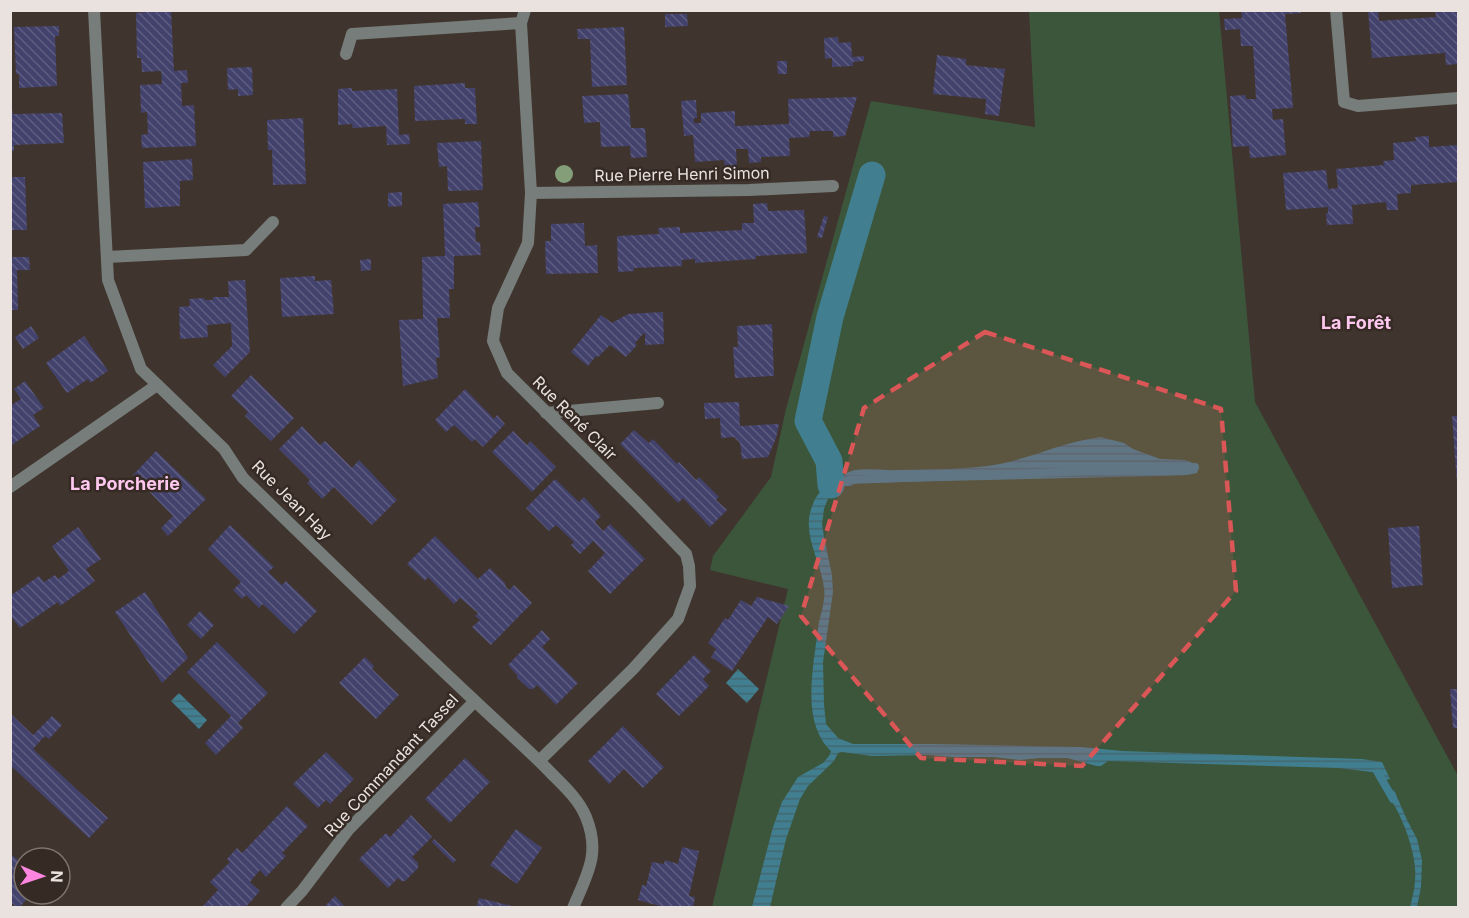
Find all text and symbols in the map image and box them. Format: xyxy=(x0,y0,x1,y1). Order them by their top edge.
street label: Rue Pierre Henri Simon xyxy=(594,162,770,186)
district label: La Forêt xyxy=(1321,312,1391,333)
street label: Rue René Clair xyxy=(529,372,621,464)
street label: Rue Jean Hay xyxy=(248,456,336,544)
district label: La Porcherie xyxy=(70,473,180,494)
street label: Rue Commandant Tassel xyxy=(320,690,462,840)
north arrow xyxy=(12,846,72,906)
text: N xyxy=(47,870,67,883)

